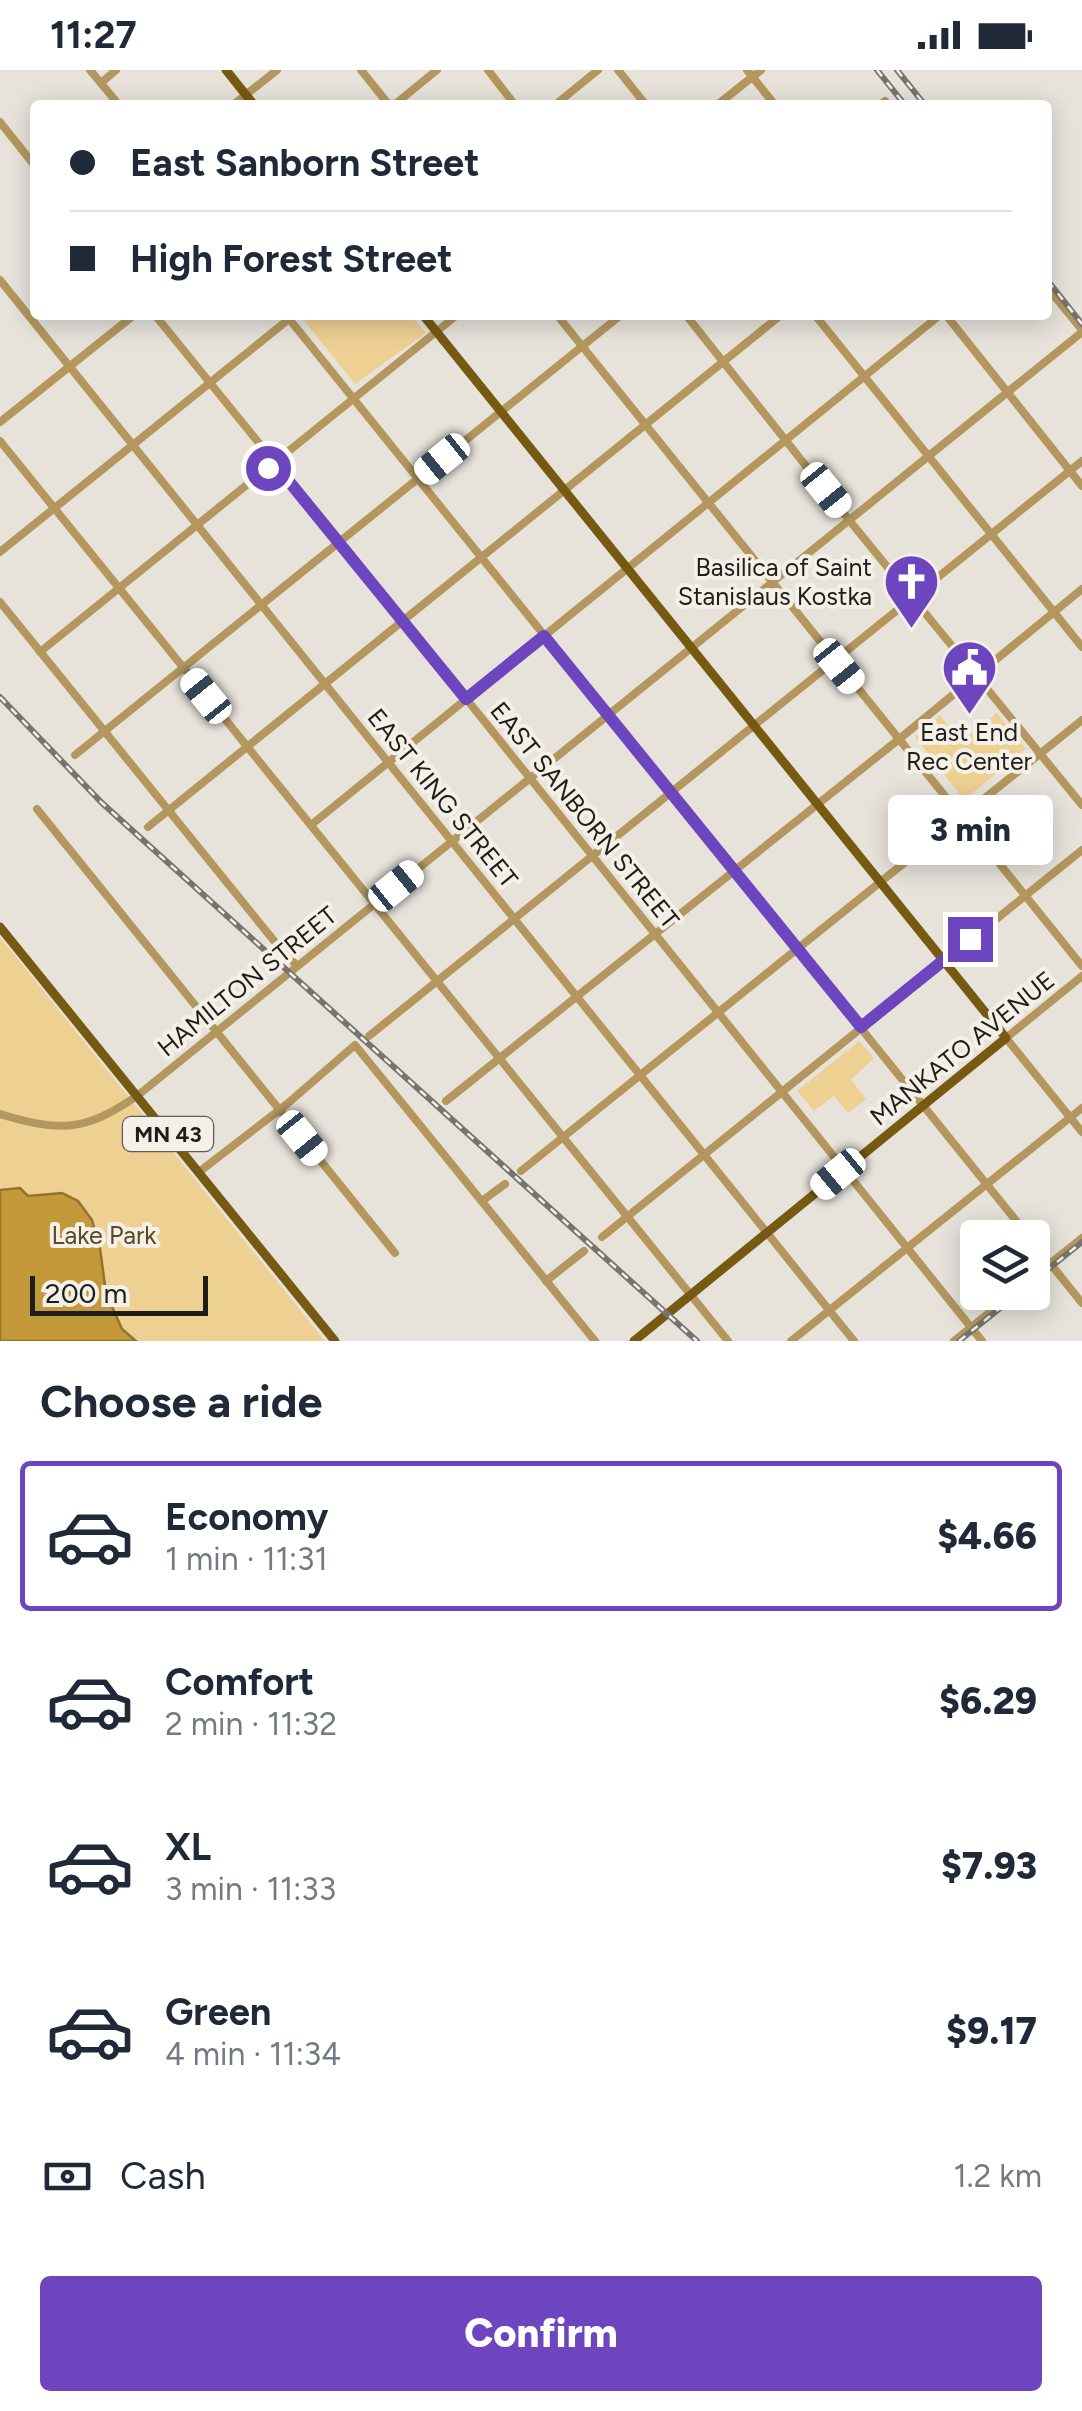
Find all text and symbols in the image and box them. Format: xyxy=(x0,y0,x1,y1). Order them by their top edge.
text: 11:27 xyxy=(50,12,137,58)
text: East Sanborn Street xyxy=(130,140,479,186)
text: High Forest Street xyxy=(130,236,452,282)
car xyxy=(409,428,475,490)
route start xyxy=(246,446,291,491)
car xyxy=(795,457,857,523)
church icon: Basilica of Saint Stanislaus Kostka xyxy=(881,551,941,630)
place label: Basilica of Saint Stanislaus Kostka xyxy=(678,552,872,611)
car xyxy=(808,633,870,699)
public building icon: East End Rec Center xyxy=(939,638,999,717)
car xyxy=(175,663,237,729)
street label: EAST SANBORN STREET xyxy=(484,696,686,934)
street label: EAST KING STREET xyxy=(362,702,525,894)
place label: East End Rec Center xyxy=(906,717,1033,776)
callout: 3 min xyxy=(888,794,1052,864)
text: 3 min xyxy=(930,811,1011,849)
car xyxy=(363,855,429,917)
street label: HAMILTON STREET xyxy=(151,899,343,1062)
route end xyxy=(948,917,993,962)
street label: MANKATO AVENUE xyxy=(864,964,1060,1132)
car xyxy=(271,1105,333,1171)
road number: MN 43 xyxy=(123,1117,213,1151)
car xyxy=(805,1143,871,1205)
park label: Lake Park xyxy=(52,1220,157,1250)
map controls xyxy=(960,1220,1050,1310)
button: layers xyxy=(960,1220,1050,1310)
scale bar xyxy=(30,1271,208,1316)
text: 200 m xyxy=(45,1276,127,1310)
text: Choose a ride xyxy=(40,1374,322,1428)
icon: car xyxy=(45,1491,135,1581)
text: Economy xyxy=(165,1494,328,1540)
text: $4.66 xyxy=(937,1513,1037,1559)
text: 1 min · 11:31 xyxy=(165,1540,328,1578)
icon: car xyxy=(45,1656,135,1746)
text: Comfort xyxy=(165,1659,314,1705)
text: $6.29 xyxy=(939,1678,1037,1724)
text: 2 min · 11:32 xyxy=(165,1705,337,1743)
icon: car xyxy=(45,1821,135,1911)
text: XL xyxy=(165,1824,211,1870)
text: $7.93 xyxy=(941,1843,1037,1889)
text: 3 min · 11:33 xyxy=(165,1870,336,1908)
icon: car xyxy=(45,1986,135,2076)
text: Green xyxy=(165,1989,271,2035)
text: $9.17 xyxy=(946,2008,1037,2054)
text: 4 min · 11:34 xyxy=(165,2035,341,2073)
icon: cash xyxy=(40,2149,95,2204)
text: Cash xyxy=(120,2153,206,2199)
text: 1.2 km xyxy=(954,2157,1042,2195)
button: Confirm xyxy=(40,2276,1042,2391)

